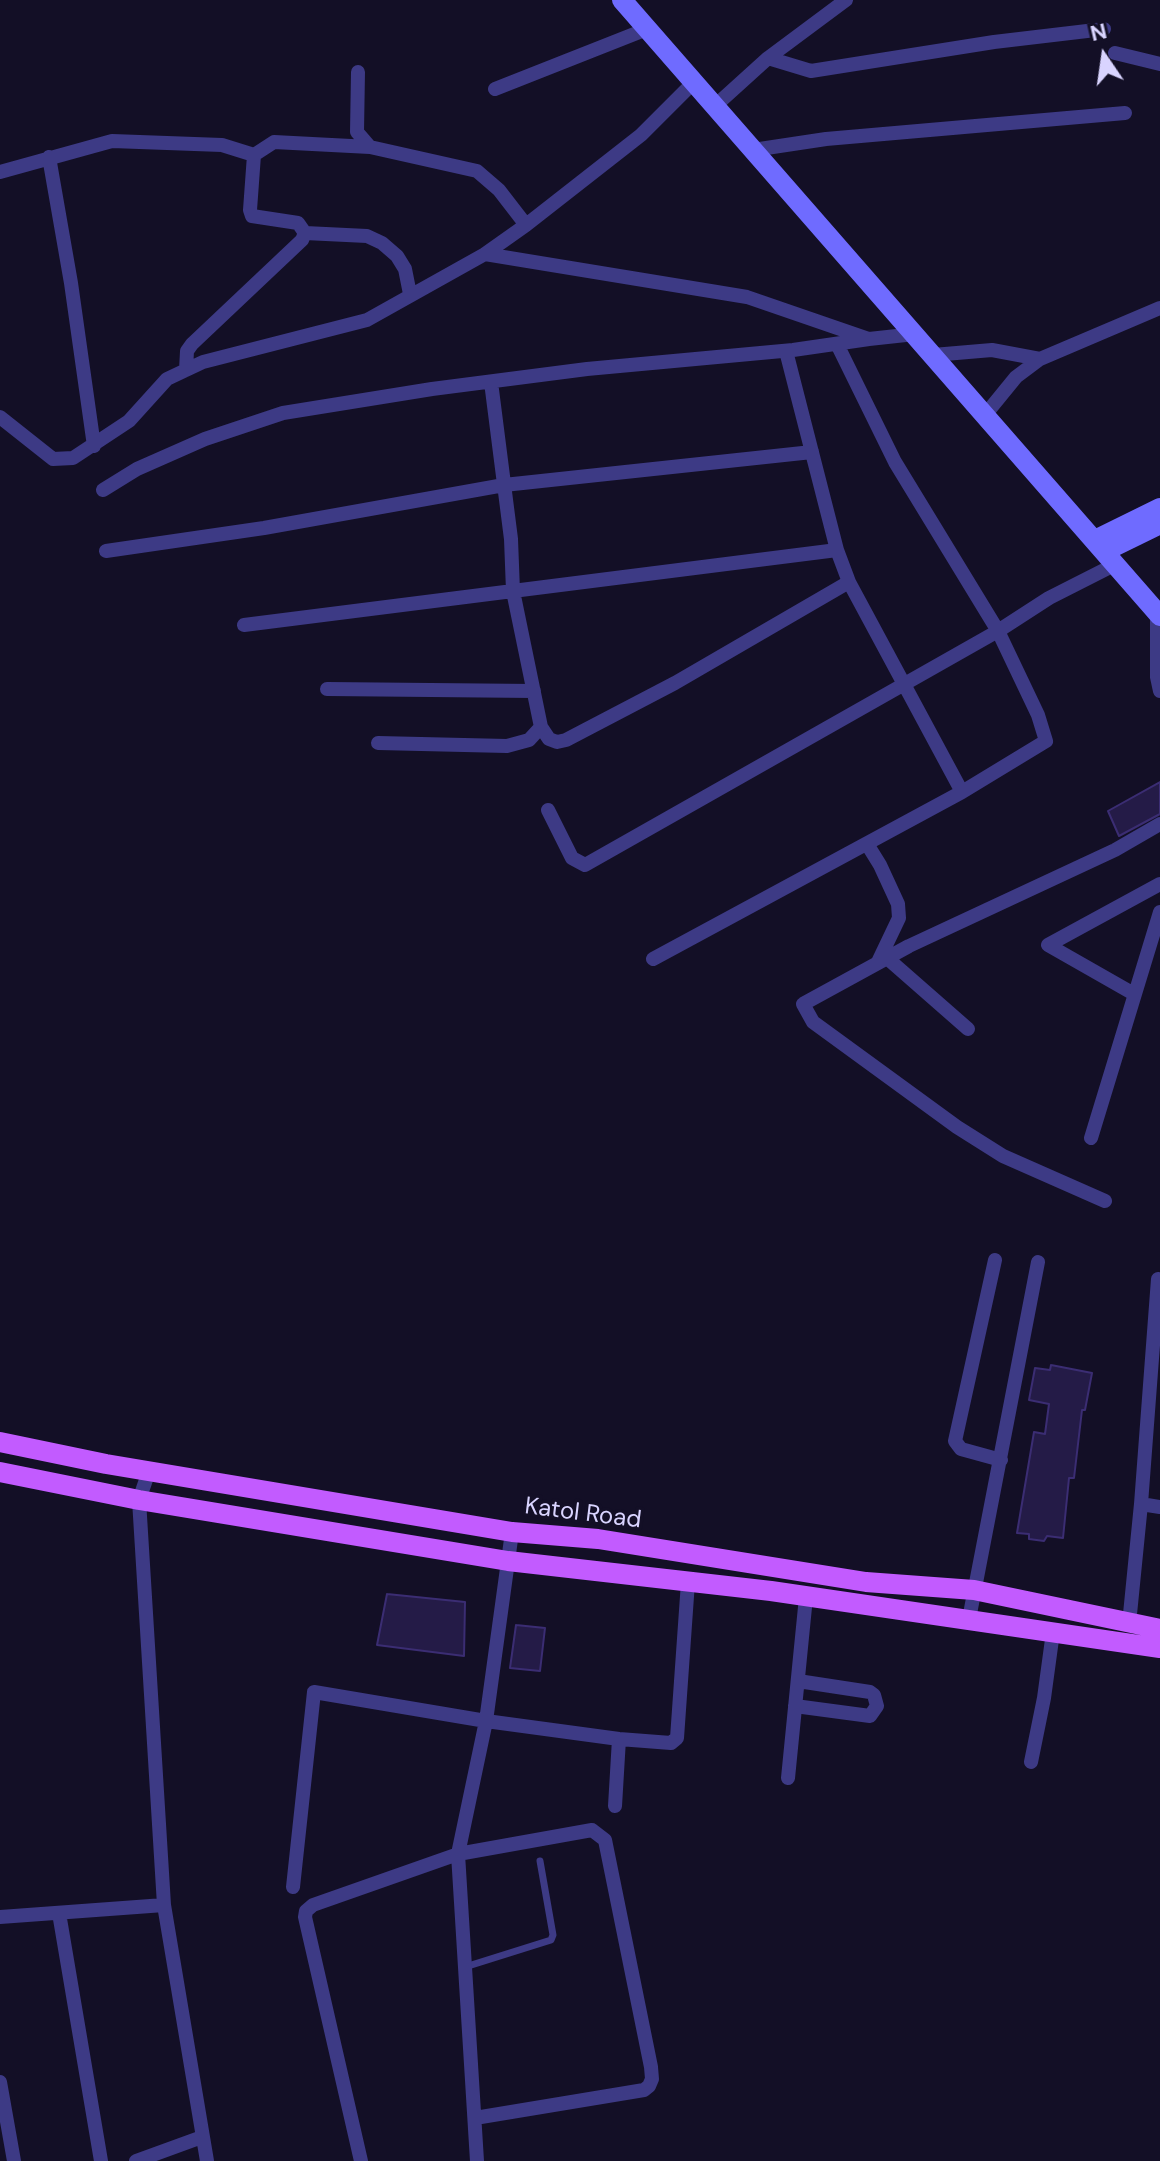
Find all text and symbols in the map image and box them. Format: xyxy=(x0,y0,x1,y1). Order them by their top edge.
north arrow xyxy=(1064,16,1144,96)
text: N xyxy=(1087,16,1110,48)
street label: Katol Road xyxy=(523,1493,643,1535)

